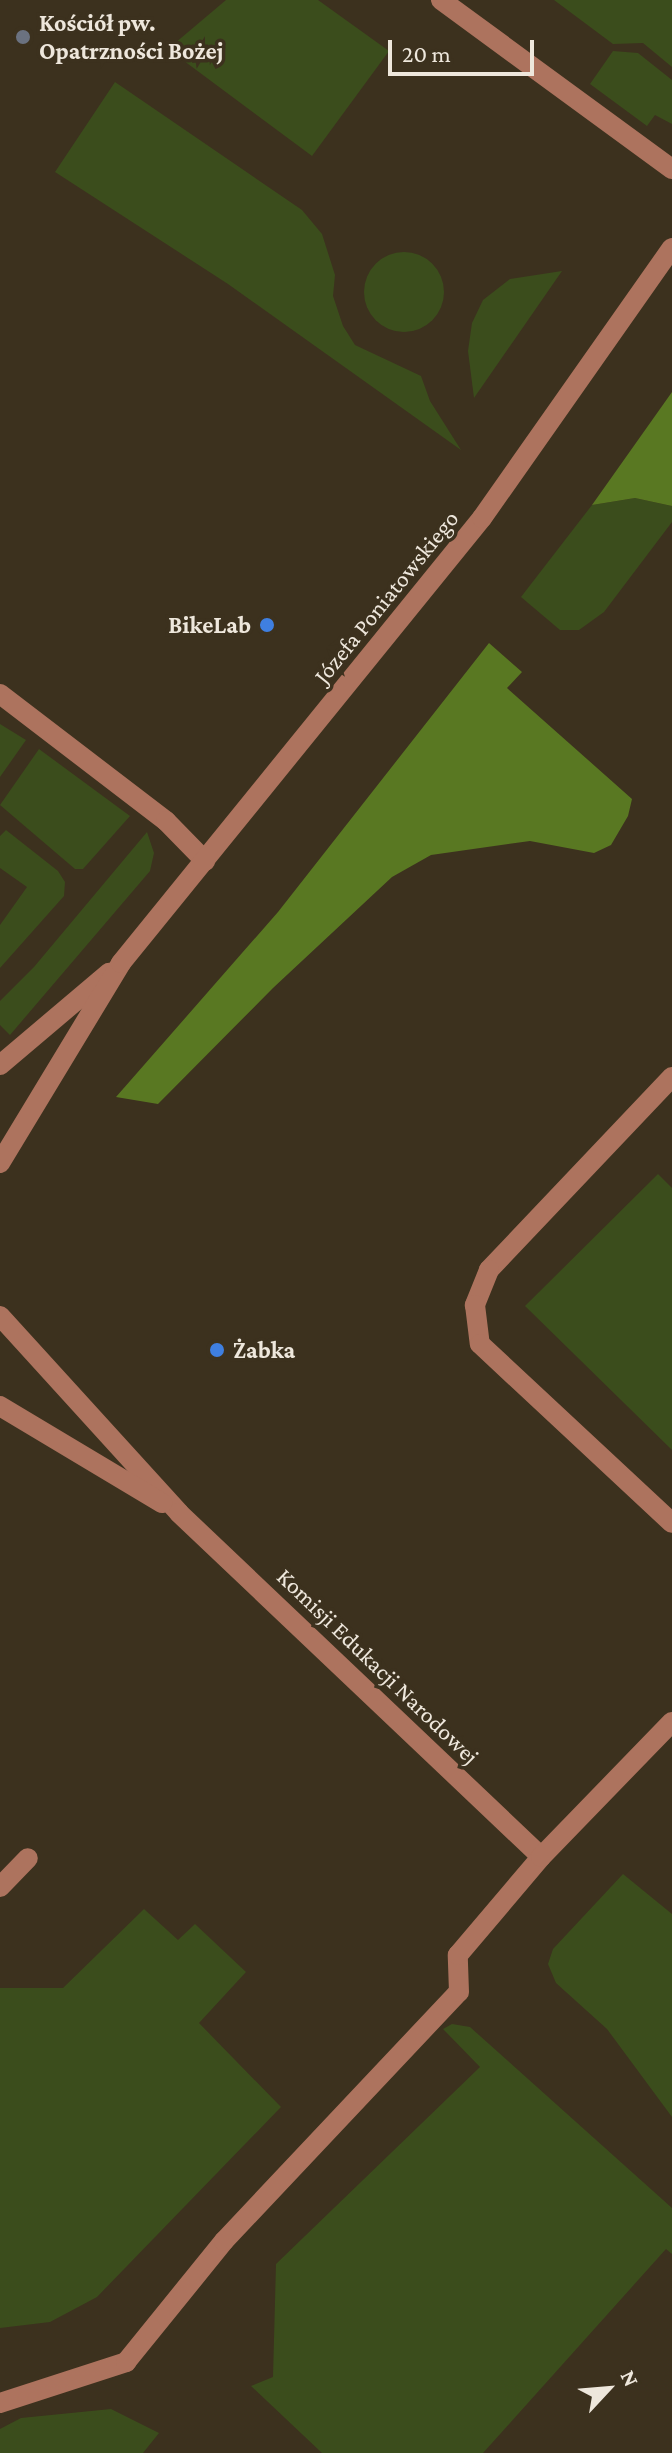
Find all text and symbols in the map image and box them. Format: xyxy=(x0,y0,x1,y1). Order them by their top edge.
place label: Kościół pw. Opatrzności Bożej xyxy=(39,9,224,65)
scale bar xyxy=(392,24,538,74)
marker: Kościół pw. Opatrzności Bożej xyxy=(14,28,32,46)
text: 20 m xyxy=(402,40,451,67)
street label: Józefa Poniatowskiego xyxy=(307,505,465,689)
place label: BikeLab xyxy=(168,611,251,639)
marker: BikeLab xyxy=(258,616,276,634)
place label: Żabka xyxy=(233,1336,295,1364)
marker: Żabka xyxy=(208,1341,226,1359)
street label: Komisji Edukacji Narodowej xyxy=(271,1562,485,1770)
north arrow xyxy=(568,2349,648,2429)
text: N xyxy=(615,2366,645,2390)

